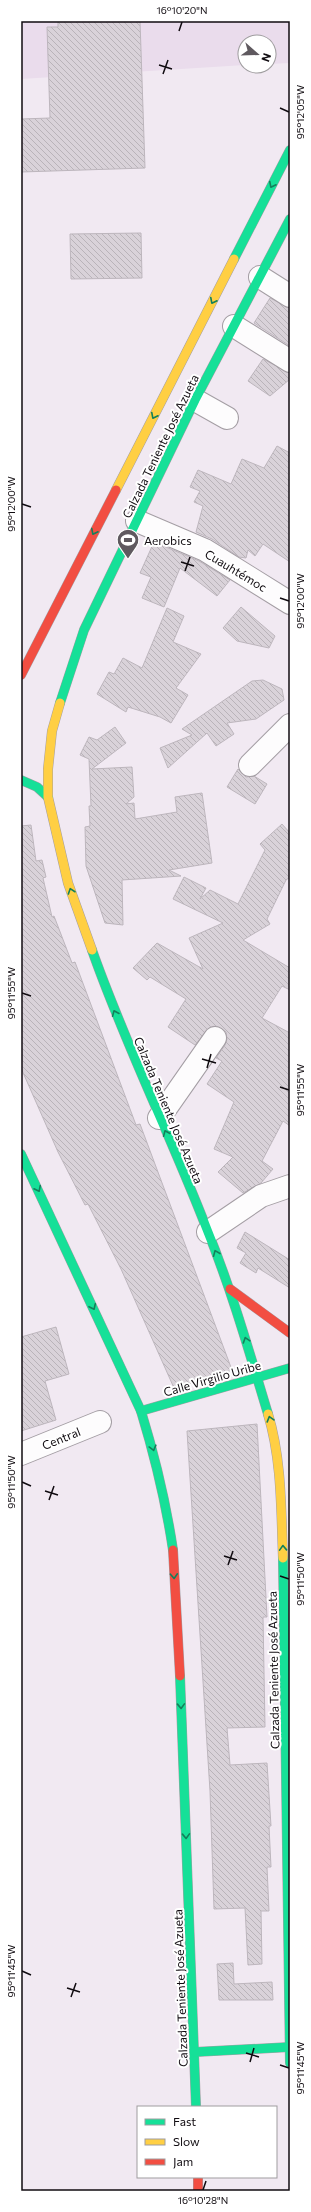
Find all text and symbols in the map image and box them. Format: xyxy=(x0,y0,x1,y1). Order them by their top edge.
text: 16°10'20"N xyxy=(156,4,208,16)
north arrow xyxy=(237,34,277,74)
text: N xyxy=(259,51,274,64)
text: 95°12'05"W xyxy=(294,85,306,139)
one-way arrow xyxy=(269,180,277,188)
one-way arrow xyxy=(210,296,218,304)
street label: Calzada Teniente José Azueta xyxy=(119,372,202,521)
one-way arrow xyxy=(151,412,159,420)
text: 95°12'00"W xyxy=(5,476,17,532)
sports icon: Aerobics xyxy=(115,527,141,560)
one-way arrow xyxy=(92,528,99,535)
place label: Aerobics xyxy=(144,533,192,547)
street label: Cuauhtémoc xyxy=(203,546,269,594)
text: 95°12'00"W xyxy=(294,573,306,629)
one-way arrow xyxy=(67,887,75,894)
text: 95°11'55"W xyxy=(5,967,17,1019)
one-way arrow xyxy=(111,1010,119,1017)
street label: Calzada Teniente José Azueta xyxy=(131,1035,206,1186)
text: 95°11'55"W xyxy=(294,1064,306,1116)
one-way arrow xyxy=(162,1129,170,1136)
one-way arrow xyxy=(33,1185,41,1192)
one-way arrow xyxy=(212,1249,220,1256)
one-way arrow xyxy=(88,1302,96,1310)
one-way arrow xyxy=(242,1337,251,1344)
street label: Calle Virgilio Uribe xyxy=(162,1357,262,1399)
one-way arrow xyxy=(266,1416,275,1423)
street label: Central xyxy=(40,1424,82,1452)
one-way arrow xyxy=(148,1445,156,1451)
text: 95°11'50"W xyxy=(5,1455,17,1509)
one-way arrow xyxy=(278,1545,287,1551)
text: 95°11'50"W xyxy=(294,1552,306,1606)
one-way arrow xyxy=(170,1573,179,1579)
street label: Calzada Teniente José Azueta xyxy=(265,1591,282,1749)
one-way arrow xyxy=(177,1703,185,1709)
one-way arrow xyxy=(182,1833,191,1839)
street label: Calzada Teniente José Azueta xyxy=(170,1909,191,2067)
text: 95°11'45"W xyxy=(5,1945,17,1997)
text: 95°11'45"W xyxy=(294,2042,306,2094)
legend xyxy=(137,2106,277,2178)
text: Fast xyxy=(173,2114,196,2128)
text: Slow xyxy=(173,2134,200,2148)
text: Jam xyxy=(173,2154,193,2169)
text: 16°10'28"N xyxy=(178,2194,228,2206)

